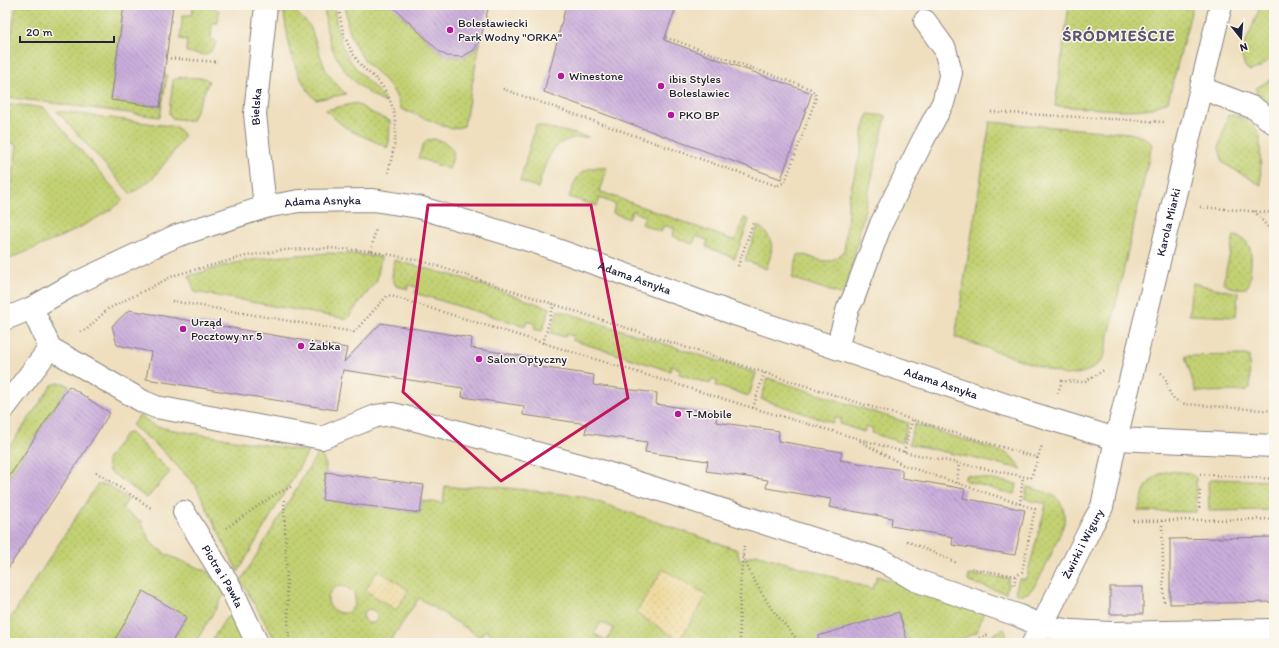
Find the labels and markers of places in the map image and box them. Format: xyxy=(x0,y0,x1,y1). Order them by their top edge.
place label: Bolesławiecki Park Wodny "ORKA" xyxy=(458,16,562,44)
marker: Bolesławiecki Park Wodny "ORKA" xyxy=(445,25,455,35)
place label: Winestone xyxy=(569,69,624,83)
marker: Winestone xyxy=(556,71,566,81)
place label: ibis Styles Boleslawiec xyxy=(669,72,730,100)
marker: ibis Styles Boleslawiec xyxy=(656,81,666,91)
place label: PKO BP xyxy=(679,108,720,122)
marker: PKO BP xyxy=(666,110,676,120)
place label: Urząd Pocztowy nr 5 xyxy=(191,315,262,343)
marker: Urząd Pocztowy nr 5 xyxy=(178,324,188,334)
place label: Żabka xyxy=(309,339,340,353)
marker: Żabka xyxy=(296,341,306,351)
place label: Salon Optyczny xyxy=(487,352,567,366)
marker: Salon Optyczny xyxy=(474,354,484,364)
place label: T-Mobile xyxy=(686,407,732,421)
marker: T-Mobile xyxy=(673,409,683,419)

